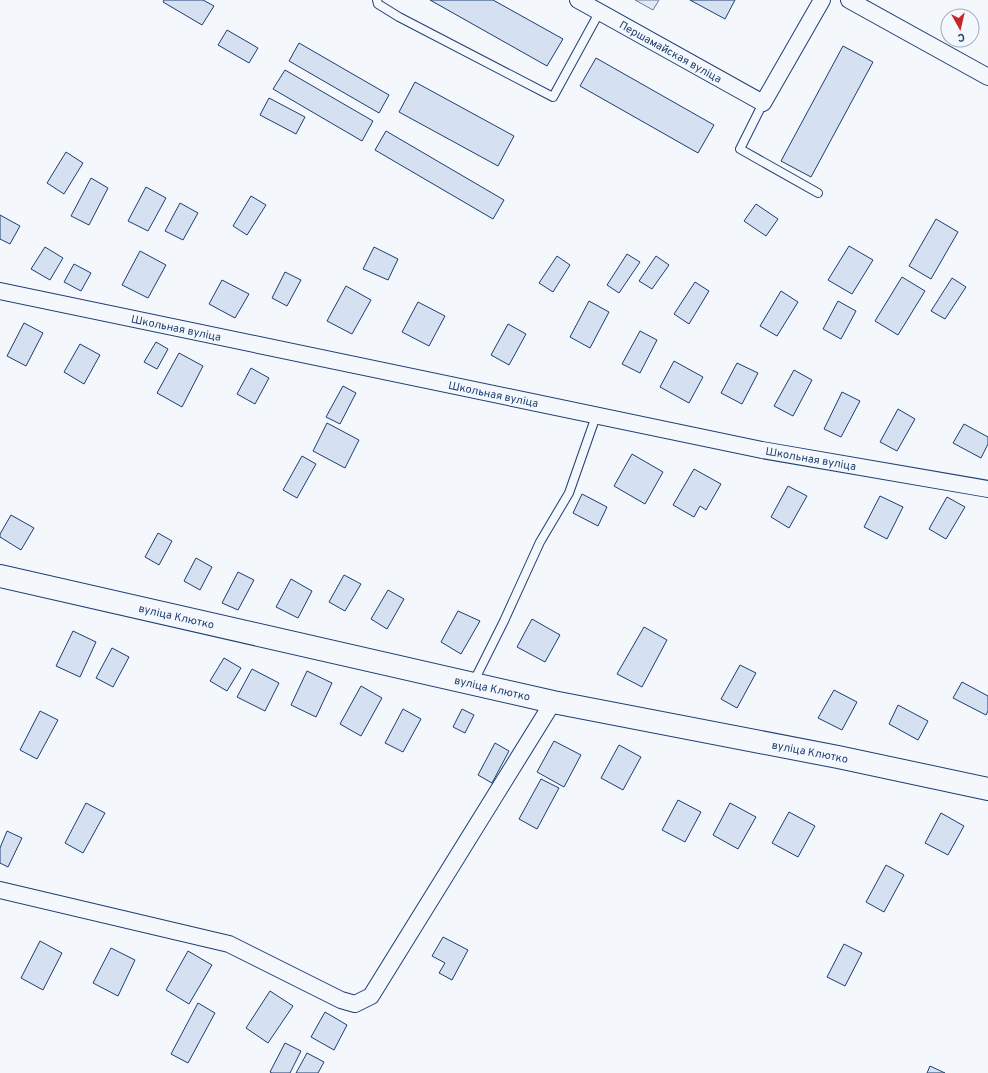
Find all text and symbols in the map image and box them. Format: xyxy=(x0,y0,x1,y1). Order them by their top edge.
north arrow xyxy=(940,8,980,48)
street label: Першамайская вуліца xyxy=(616,18,724,87)
text: С xyxy=(957,29,966,44)
street label: Школьная вуліца xyxy=(130,313,223,345)
street label: Школьная вуліца xyxy=(447,379,540,411)
street label: Школьная вуліца xyxy=(764,445,857,474)
street label: вуліца Клютко xyxy=(137,602,216,633)
street label: вуліца Клютко xyxy=(453,674,531,705)
street label: вуліца Клютко xyxy=(771,738,849,767)

